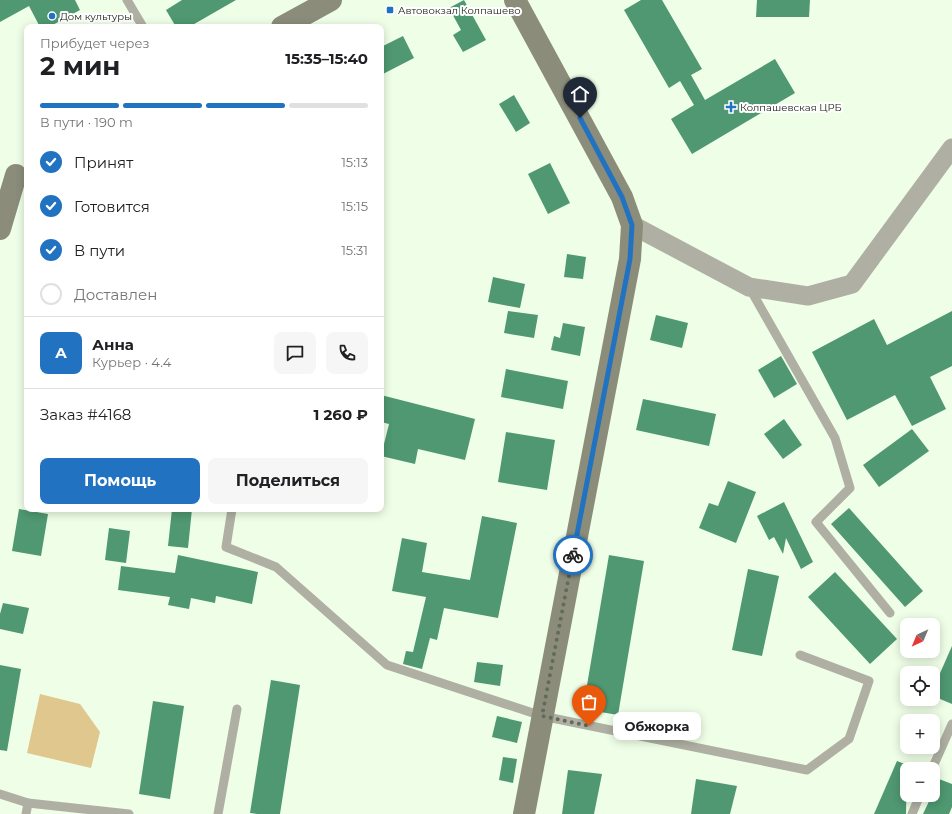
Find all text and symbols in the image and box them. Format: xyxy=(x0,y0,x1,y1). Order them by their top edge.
place label: Автовокзал Колпашево xyxy=(398,4,521,17)
marker: Автовокзал Колпашево xyxy=(385,5,395,15)
place label: Дом культуры xyxy=(60,10,132,23)
marker: Дом культуры xyxy=(47,11,57,21)
text: Прибудет через xyxy=(40,35,149,51)
text: 15:35–15:40 xyxy=(285,49,368,68)
text: 2 мин xyxy=(40,50,120,82)
pin xyxy=(563,77,597,118)
icon: home xyxy=(569,83,591,105)
marker: Колпашевская ЦРБ xyxy=(725,101,737,113)
place label: Колпашевская ЦРБ xyxy=(740,101,842,114)
text: В пути · 190 m xyxy=(40,114,133,130)
icon: check xyxy=(40,151,62,173)
text: Принят xyxy=(74,153,133,172)
text: 15:13 xyxy=(341,154,368,170)
icon: check xyxy=(40,195,62,217)
text: Готовится xyxy=(74,197,150,216)
text: 15:15 xyxy=(341,198,368,214)
icon: check xyxy=(40,239,62,261)
text: В пути xyxy=(74,241,125,260)
text: 15:31 xyxy=(341,242,368,258)
text: Доставлен xyxy=(74,285,157,304)
button: chat xyxy=(274,332,316,374)
button: phone xyxy=(326,332,368,374)
text: Анна xyxy=(92,335,134,354)
text: А xyxy=(55,343,67,362)
text: Курьер · 4.4 xyxy=(92,354,171,370)
text: Заказ #4168 xyxy=(40,405,131,424)
text: 1 260 ₽ xyxy=(313,405,368,424)
button: Помощь xyxy=(40,458,200,504)
button: Поделиться xyxy=(208,458,368,504)
courier xyxy=(553,535,593,575)
icon: bike xyxy=(562,544,584,566)
north arrow xyxy=(900,618,940,658)
map controls xyxy=(900,618,940,802)
button: locate xyxy=(900,666,940,706)
pin xyxy=(572,685,606,726)
icon: bag xyxy=(578,691,600,713)
callout: Обжорка xyxy=(613,712,701,740)
button: + xyxy=(900,714,940,754)
text: Обжорка xyxy=(625,718,689,734)
button: − xyxy=(900,762,940,802)

